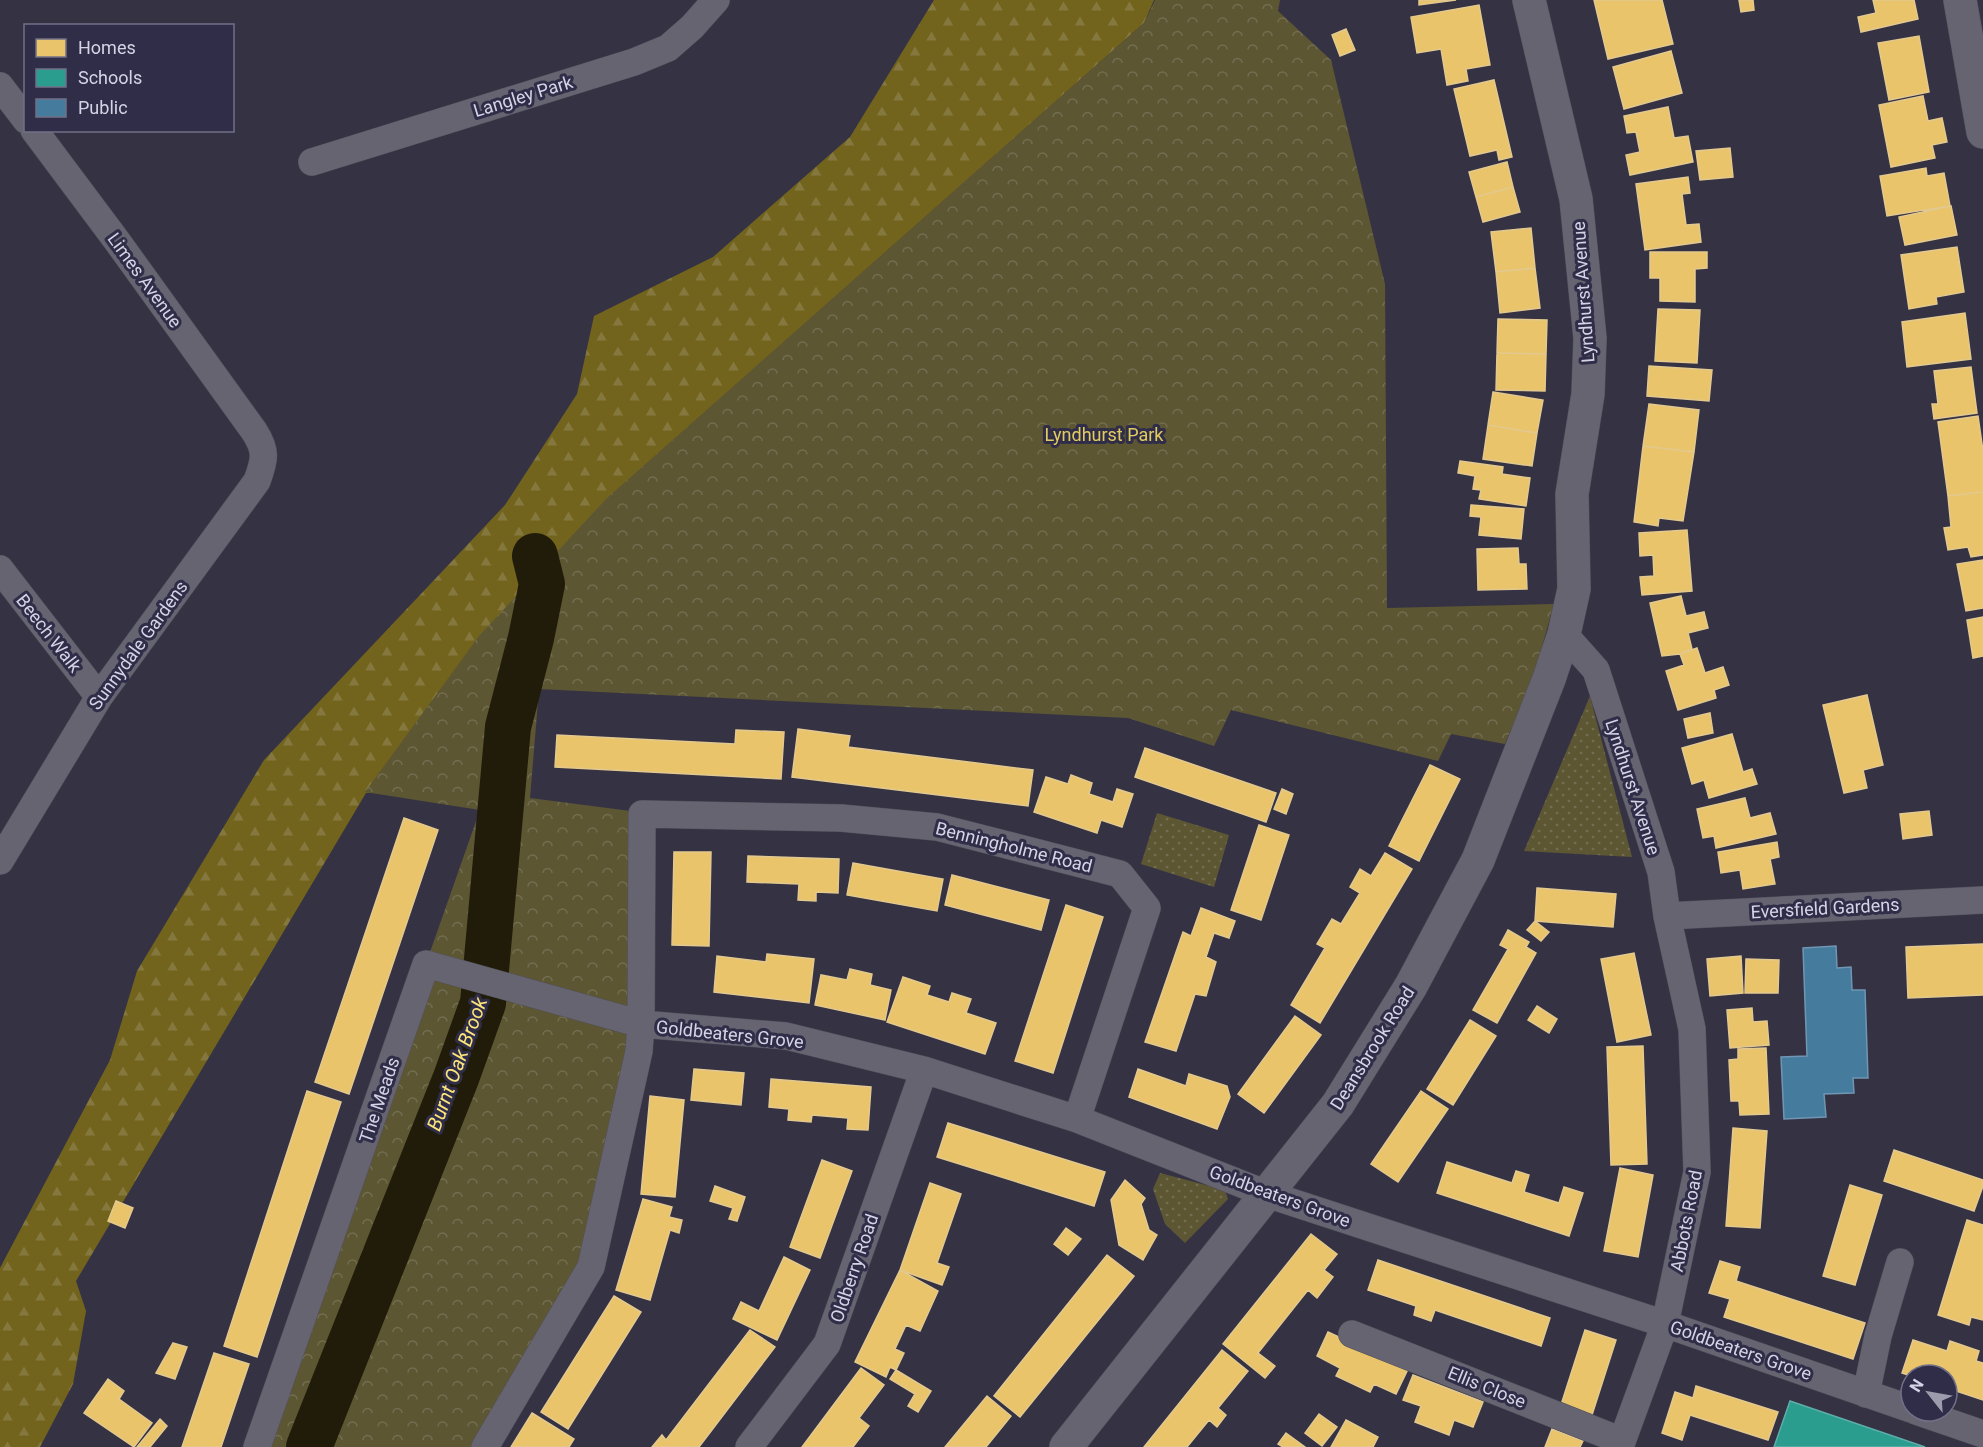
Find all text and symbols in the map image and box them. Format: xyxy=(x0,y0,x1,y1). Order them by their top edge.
legend xyxy=(24,24,234,132)
text: Homes xyxy=(78,37,136,58)
text: Schools xyxy=(78,67,142,88)
street label: Langley Park xyxy=(471,71,576,121)
text: Public xyxy=(78,97,128,118)
street label: Lyndhurst Avenue xyxy=(1568,221,1598,363)
street label: Limes Avenue xyxy=(104,229,186,331)
park label: Lyndhurst Park xyxy=(1045,424,1164,445)
street label: Sunnydale Gardens xyxy=(84,576,192,714)
street label: Beech Walk xyxy=(12,590,86,677)
street label: Lyndhurst Avenue xyxy=(1601,716,1665,858)
street label: Benningholme Road xyxy=(933,817,1095,877)
street label: Eversfield Gardens xyxy=(1750,894,1900,922)
street label: Deansbrook Road xyxy=(1326,982,1418,1114)
water label: Burnt Oak Brook xyxy=(422,993,493,1134)
street label: Goldbeaters Grove xyxy=(655,1016,805,1052)
street label: The Meads xyxy=(355,1054,403,1146)
street label: Goldbeaters Grove xyxy=(1207,1161,1353,1231)
street label: Abbots Road xyxy=(1666,1168,1706,1274)
street label: Oldberry Road xyxy=(826,1211,882,1325)
street label: Goldbeaters Grove xyxy=(1667,1316,1815,1384)
street label: Ellis Close xyxy=(1445,1362,1529,1412)
north arrow xyxy=(1899,1363,1959,1423)
text: N xyxy=(1906,1376,1928,1395)

